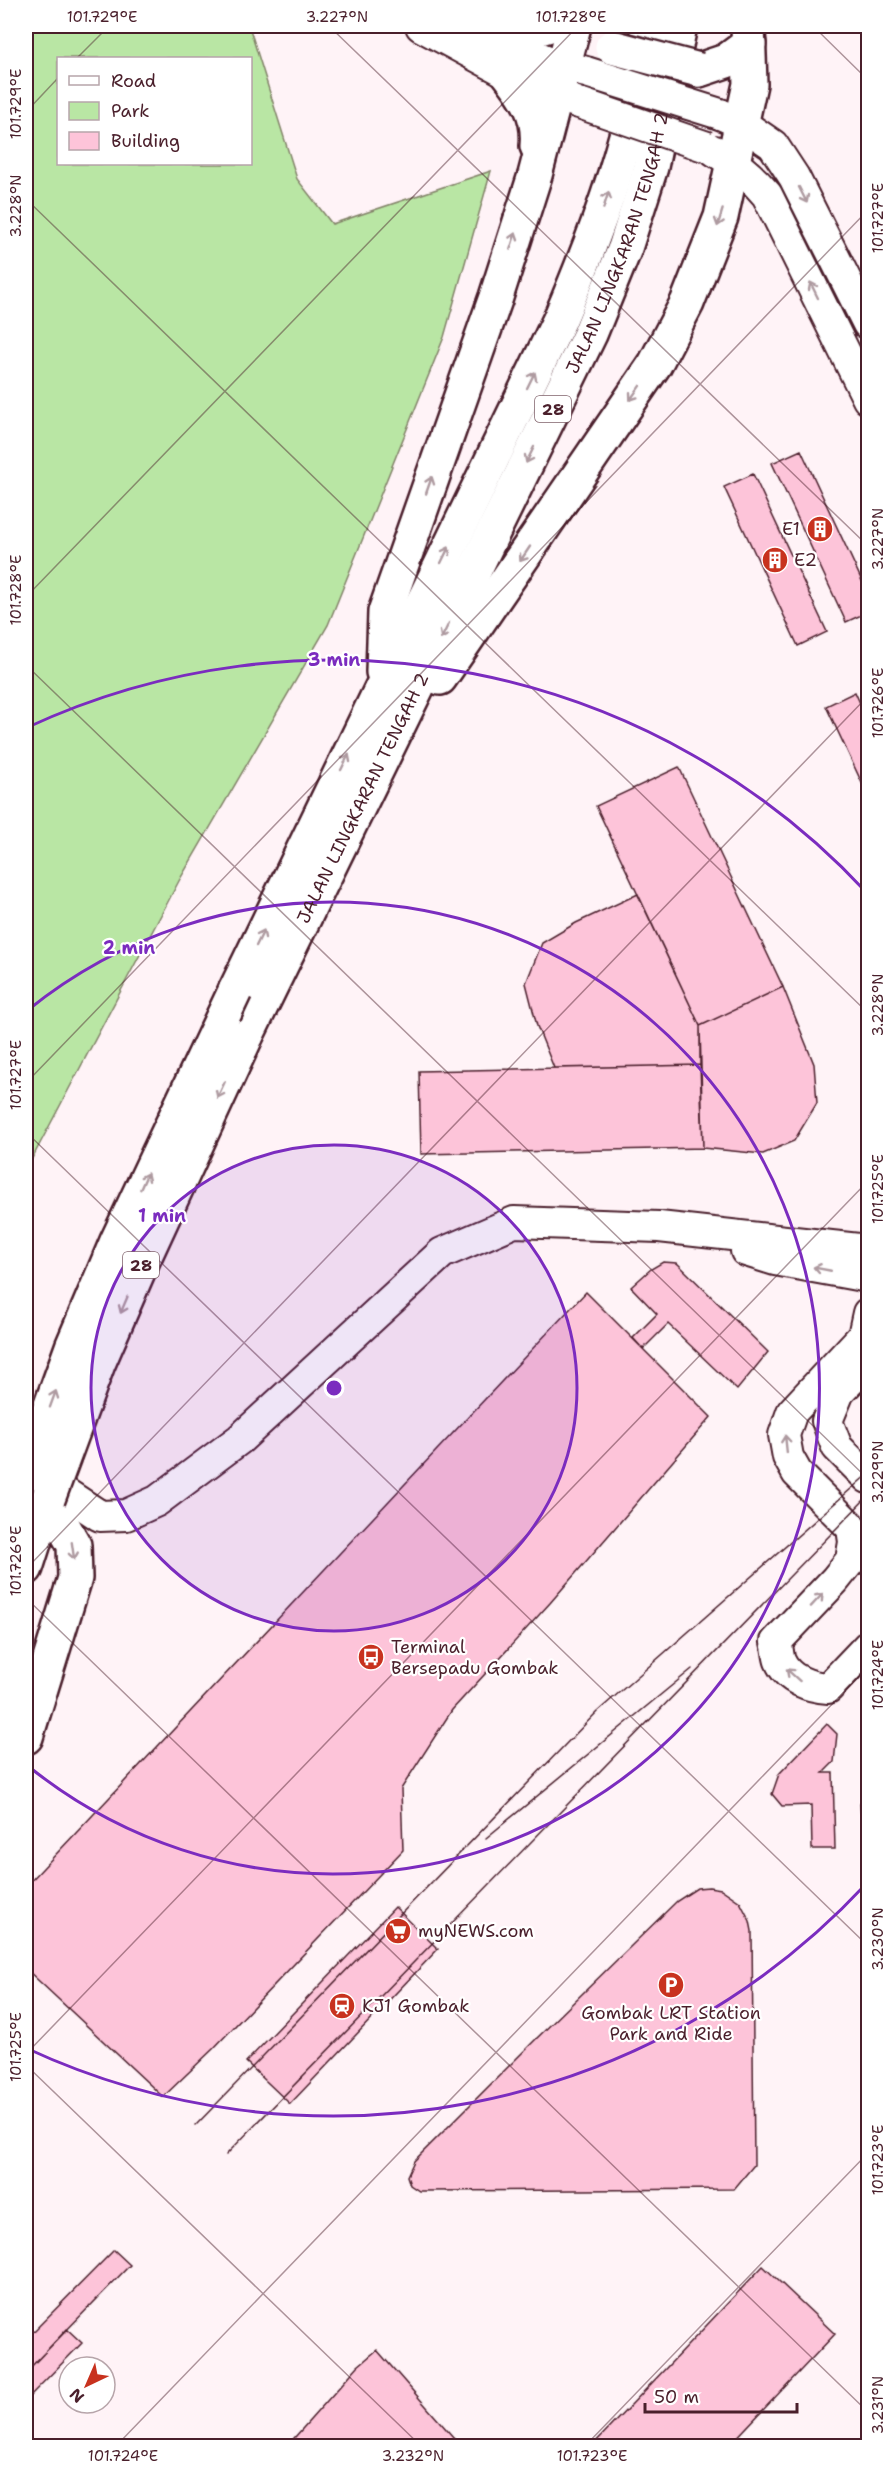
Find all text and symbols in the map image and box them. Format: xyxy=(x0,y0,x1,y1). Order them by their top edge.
text: 101.729°E xyxy=(67,7,137,27)
text: 3.227°N xyxy=(306,7,368,27)
text: 101.728°E xyxy=(536,7,606,27)
legend xyxy=(57,57,252,165)
text: 101.729°E xyxy=(6,69,26,139)
text: Road xyxy=(111,69,156,93)
text: Park xyxy=(111,99,150,123)
street label: JALAN LINGKARAN TENGAH 2 xyxy=(560,110,674,378)
text: Building xyxy=(111,129,180,153)
text: 3.228°N xyxy=(6,174,26,238)
text: 101.727°E xyxy=(868,183,888,253)
one-way arrow xyxy=(798,185,810,203)
one-way arrow xyxy=(601,191,612,210)
one-way arrow xyxy=(714,208,725,227)
one-way arrow xyxy=(509,232,520,251)
one-way arrow xyxy=(807,282,819,300)
one-way arrow xyxy=(525,371,537,389)
one-way arrow xyxy=(629,384,641,400)
road number: 28 xyxy=(535,396,571,422)
one-way arrow xyxy=(524,446,536,464)
one-way arrow xyxy=(425,476,436,495)
text: 3.227°N xyxy=(868,508,888,570)
building icon: E1 xyxy=(805,514,835,544)
place label: E1 xyxy=(782,517,800,541)
one-way arrow xyxy=(519,545,531,561)
building icon: E2 xyxy=(760,545,790,575)
one-way arrow xyxy=(440,546,452,564)
place label: E2 xyxy=(794,548,817,572)
text: 101.728°E xyxy=(6,555,26,625)
one-way arrow xyxy=(439,621,450,639)
text: 3 min xyxy=(308,648,360,672)
text: 101.726°E xyxy=(868,668,888,738)
street label: JALAN LINGKARAN TENGAH 2 xyxy=(291,669,434,927)
one-way arrow xyxy=(339,754,351,772)
one-way arrow xyxy=(255,929,267,947)
text: 2 min xyxy=(103,936,155,960)
text: 3.228°N xyxy=(868,973,888,1037)
text: 101.727°E xyxy=(6,1040,26,1110)
one-way arrow xyxy=(215,1080,227,1098)
text: 101.725°E xyxy=(868,1154,888,1224)
one-way arrow xyxy=(139,1172,150,1190)
text: 1 min xyxy=(138,1204,186,1228)
road number: 28 xyxy=(123,1252,159,1278)
one-way arrow xyxy=(812,1263,832,1274)
one-way arrow xyxy=(117,1296,129,1314)
centre of rings xyxy=(324,1378,344,1398)
one-way arrow xyxy=(48,1391,59,1409)
one-way arrow xyxy=(780,1434,791,1454)
text: 3.229°N xyxy=(868,1441,888,1503)
text: 101.726°E xyxy=(6,1526,26,1596)
one-way arrow xyxy=(68,1541,79,1560)
one-way arrow xyxy=(809,1592,824,1607)
place label: Terminal Bersepadu Gombak xyxy=(391,1635,559,1680)
text: 101.724°E xyxy=(868,1640,888,1710)
bus stop icon: Terminal Bersepadu Gombak xyxy=(356,1642,386,1672)
one-way arrow xyxy=(786,1668,801,1682)
text: 3.230°N xyxy=(868,1907,888,1971)
supermarket icon: myNEWS.com xyxy=(383,1916,413,1946)
place label: myNEWS.com xyxy=(418,1919,534,1943)
parking icon: Gombak LRT Station Park and Ride xyxy=(656,1970,686,2000)
station icon: KJ1 Gombak xyxy=(327,1991,357,2021)
place label: KJ1 Gombak xyxy=(362,1994,470,2018)
place label: Gombak LRT Station Park and Ride xyxy=(581,2001,761,2046)
text: 101.725°E xyxy=(6,2012,26,2082)
text: 101.723°E xyxy=(868,2125,888,2195)
north arrow xyxy=(57,2355,117,2415)
scale bar xyxy=(645,2376,796,2414)
text: 3.231°N xyxy=(868,2376,888,2434)
text: N xyxy=(65,2383,89,2407)
text: 50 m xyxy=(654,2385,699,2409)
text: 101.724°E xyxy=(88,2446,158,2466)
text: 3.232°N xyxy=(382,2446,444,2466)
text: 101.723°E xyxy=(557,2446,627,2466)

